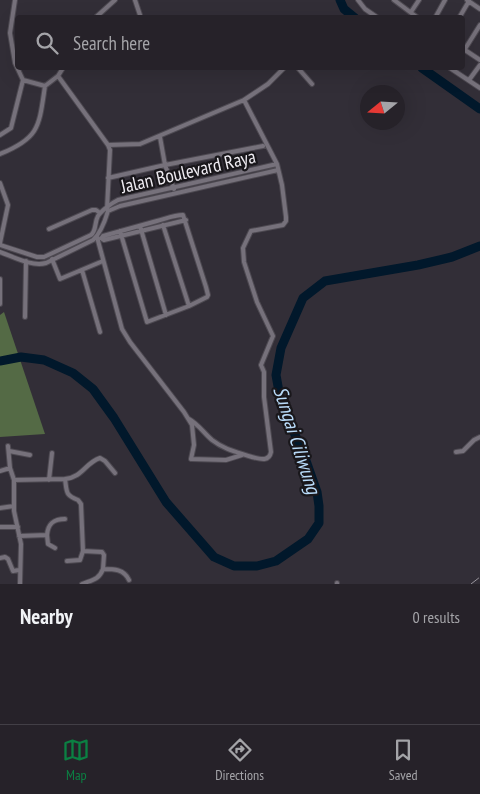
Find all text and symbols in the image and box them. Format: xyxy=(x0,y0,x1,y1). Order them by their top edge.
search box xyxy=(15,15,465,70)
icon: search xyxy=(33,29,61,57)
text: Search here xyxy=(73,31,150,55)
north arrow xyxy=(360,85,405,130)
street label: Jalan Boulevard Raya xyxy=(117,144,258,198)
water label: Sungai Ciliwung xyxy=(267,383,327,498)
text: Nearby xyxy=(20,603,73,630)
text: 0 results xyxy=(413,607,460,627)
tab: Map xyxy=(62,736,90,784)
tab: Directions xyxy=(215,736,264,784)
tab: Saved xyxy=(389,736,418,784)

